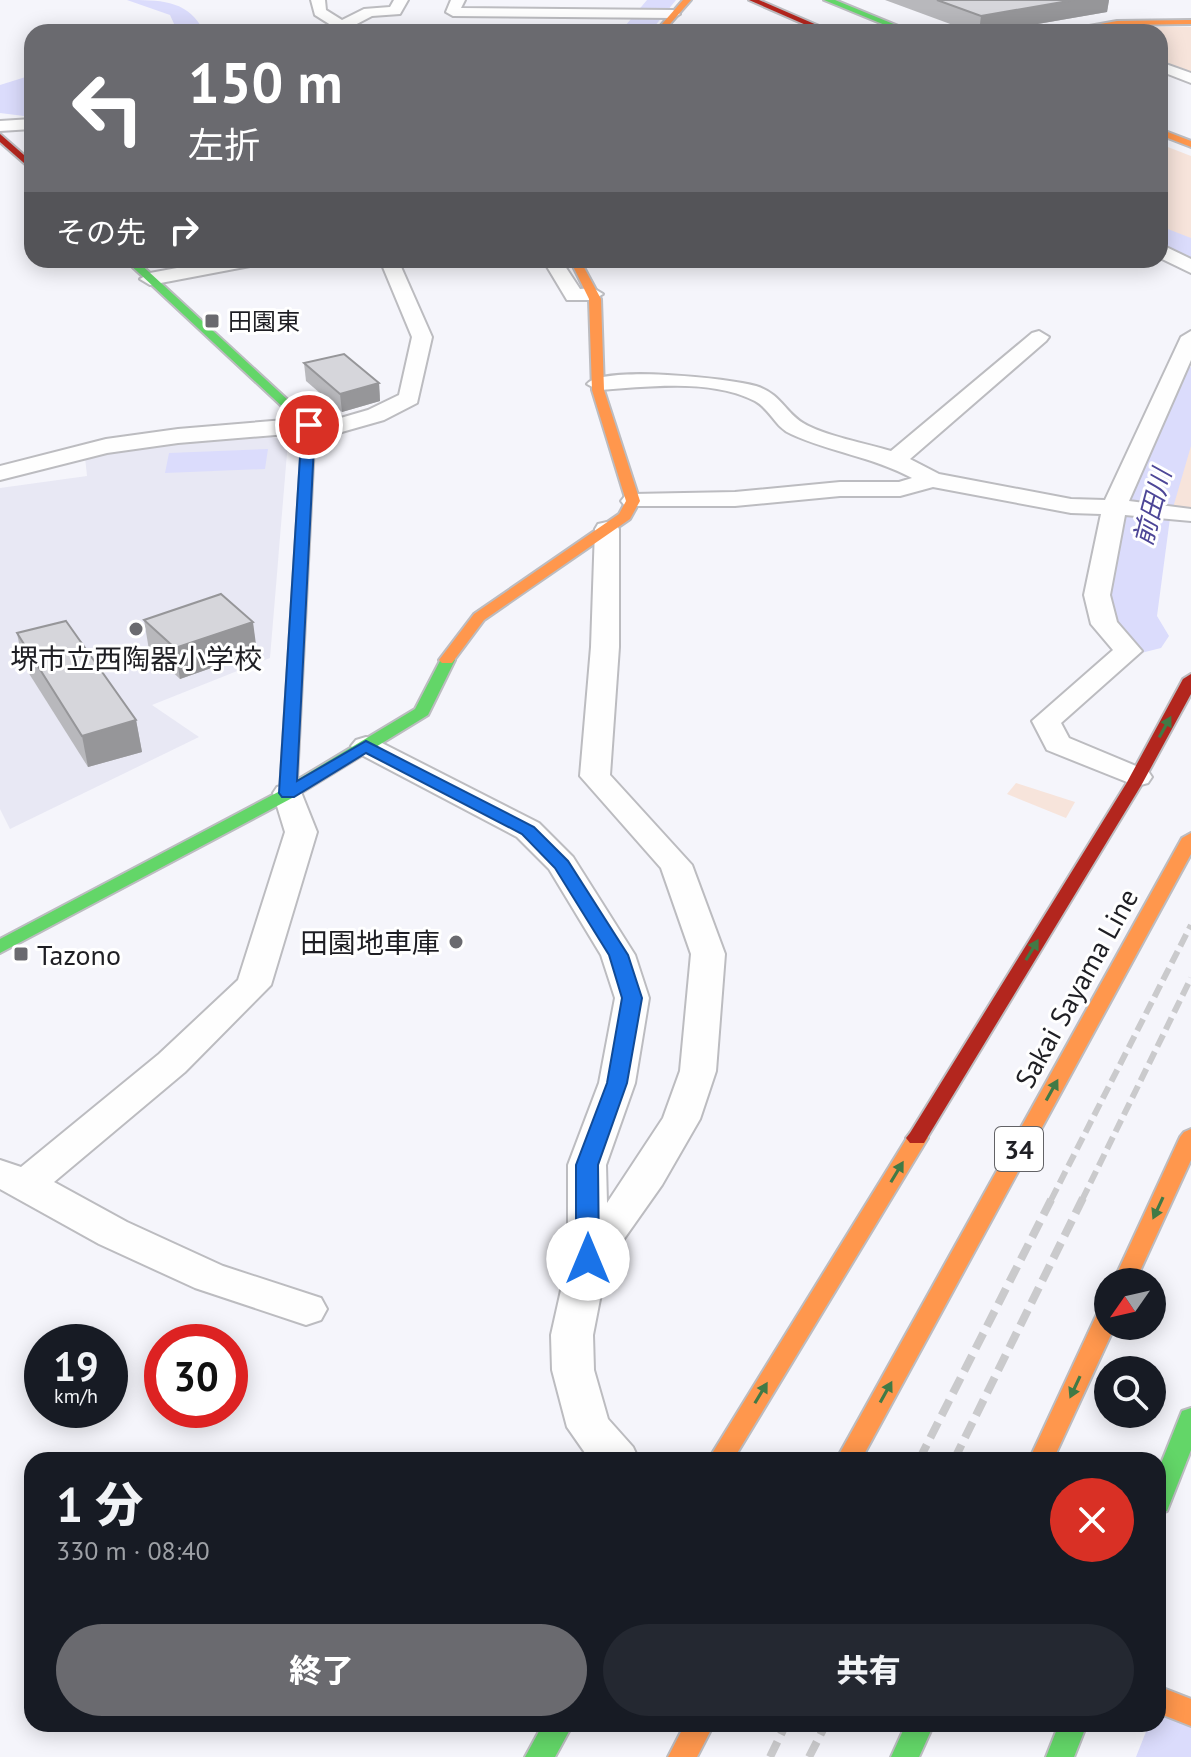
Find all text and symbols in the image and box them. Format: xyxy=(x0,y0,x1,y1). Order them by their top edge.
text: 150 m xyxy=(188,46,343,118)
icon: left xyxy=(56,56,160,160)
text: 左折 xyxy=(188,121,260,168)
icon: right xyxy=(162,208,206,252)
text: その先 xyxy=(56,212,146,251)
place label: 田園東 xyxy=(228,306,300,337)
marker: 田園東 xyxy=(203,312,221,330)
pin xyxy=(275,391,343,459)
icon: arrive xyxy=(287,403,331,447)
water label: 前田川 xyxy=(1126,462,1179,549)
marker: 堺市立西陶器小学校 xyxy=(127,620,145,638)
place label: 堺市立西陶器小学校 xyxy=(10,640,262,677)
one-way arrow xyxy=(1158,715,1172,738)
street label: Sakai Sayama Line xyxy=(1006,882,1146,1094)
place label: 田園地車庫 xyxy=(300,924,440,961)
marker: 田園地車庫 xyxy=(447,933,465,951)
place label: Tazono xyxy=(37,936,121,973)
one-way arrow xyxy=(1025,939,1039,961)
marker: Tazono xyxy=(12,945,30,963)
one-way arrow xyxy=(1045,1079,1059,1102)
road number: 34 xyxy=(995,1127,1043,1171)
one-way arrow xyxy=(889,1161,903,1183)
one-way arrow xyxy=(1151,1196,1165,1219)
position arrow xyxy=(546,1217,630,1301)
north arrow xyxy=(1094,1268,1166,1340)
map controls xyxy=(1094,1268,1166,1428)
speed limit sign: 30 xyxy=(144,1324,248,1428)
text: 19 xyxy=(53,1340,99,1392)
button: search xyxy=(1094,1356,1166,1428)
one-way arrow xyxy=(1068,1375,1082,1398)
one-way arrow xyxy=(879,1380,892,1403)
text: km/h xyxy=(54,1383,98,1409)
one-way arrow xyxy=(753,1383,768,1404)
text: 1 分 xyxy=(56,1473,143,1535)
button: close xyxy=(1050,1478,1134,1562)
text: 330 m · 08:40 xyxy=(56,1534,210,1567)
button: 終了 xyxy=(56,1624,587,1716)
button: 共有 xyxy=(603,1624,1134,1716)

